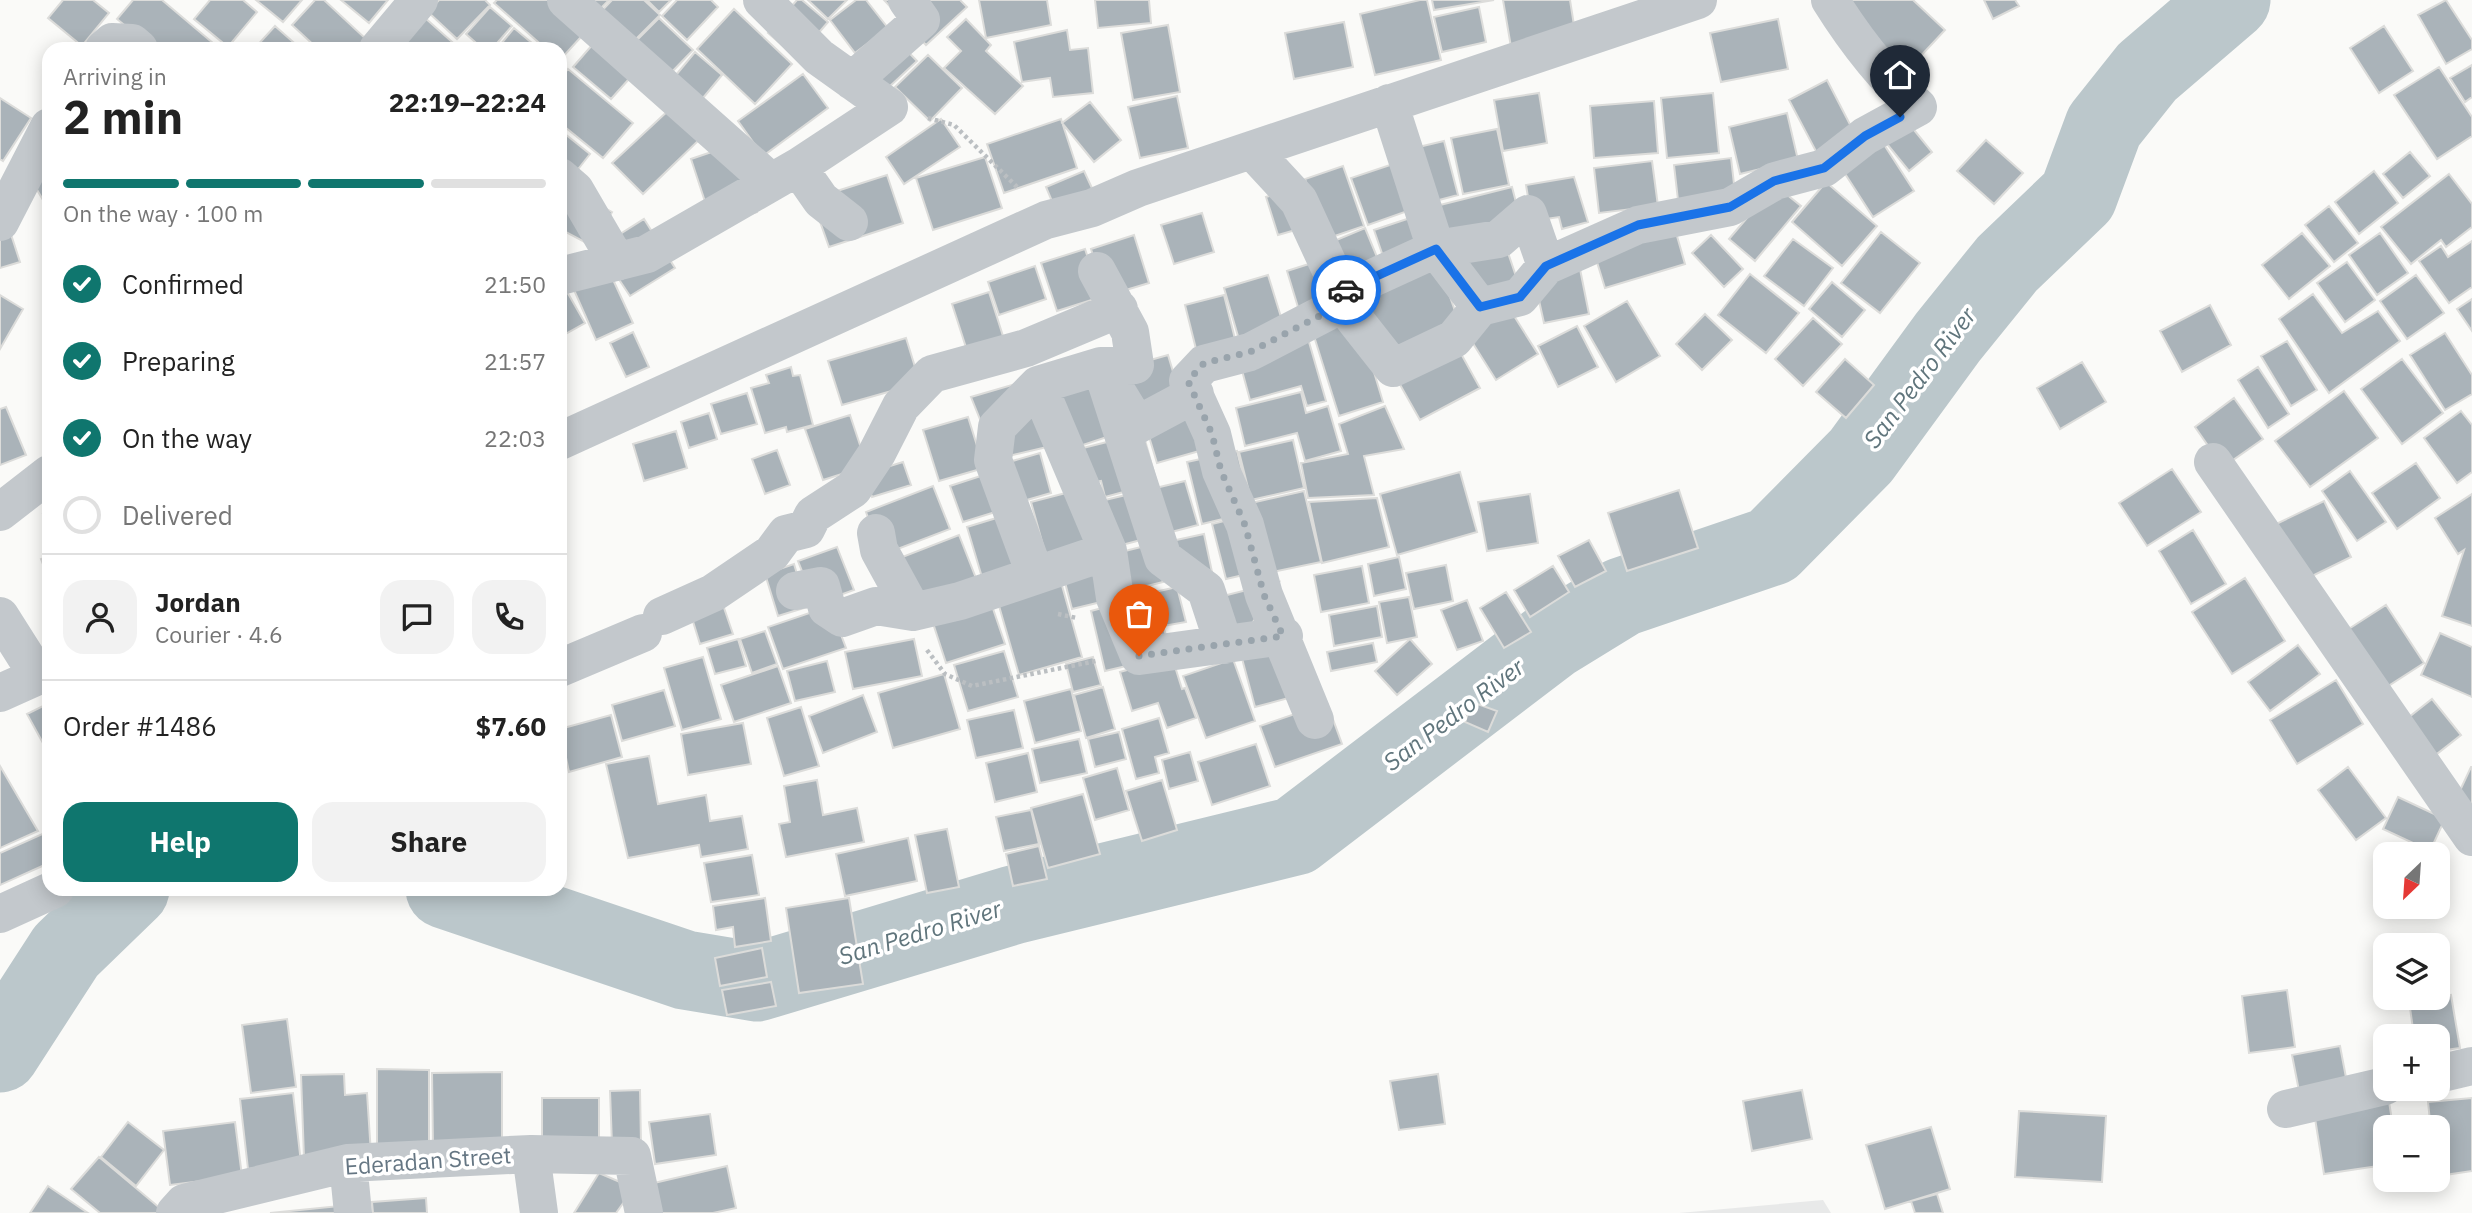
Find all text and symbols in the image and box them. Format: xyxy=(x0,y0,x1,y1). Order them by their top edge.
pin xyxy=(1870,45,1930,117)
icon: home xyxy=(1881,56,1919,94)
text: Arriving in xyxy=(63,61,167,91)
text: 22:19–22:24 xyxy=(389,85,546,119)
text: 2 min xyxy=(63,87,183,147)
text: On the way · 100 m xyxy=(63,198,263,228)
courier xyxy=(1311,255,1381,325)
icon: check xyxy=(63,265,101,303)
text: Confirmed xyxy=(122,267,244,301)
text: 21:50 xyxy=(484,269,546,299)
icon: car xyxy=(1327,271,1365,309)
water label: San Pedro River xyxy=(1856,300,1983,454)
icon: check xyxy=(63,342,101,380)
text: Preparing xyxy=(122,344,235,378)
text: 21:57 xyxy=(484,346,546,376)
icon: check xyxy=(63,419,101,457)
text: On the way xyxy=(122,421,252,455)
text: 22:03 xyxy=(484,423,546,453)
text: Delivered xyxy=(122,498,233,532)
button: person xyxy=(63,580,137,654)
button: chat xyxy=(380,580,454,654)
button: phone xyxy=(472,580,546,654)
pin xyxy=(1109,584,1169,656)
text: Jordan xyxy=(155,585,241,619)
icon: bag xyxy=(1120,595,1158,633)
text: Courier · 4.6 xyxy=(155,619,283,649)
water label: San Pedro River xyxy=(1377,650,1531,778)
text: Order #1486 xyxy=(63,709,217,743)
text: $7.60 xyxy=(476,709,546,743)
button: Help xyxy=(63,802,298,882)
button: Share xyxy=(312,802,546,882)
north arrow xyxy=(2373,842,2450,919)
map controls xyxy=(2373,842,2450,1192)
water label: San Pedro River xyxy=(835,892,1006,972)
button: layers xyxy=(2373,933,2450,1010)
button: + xyxy=(2373,1024,2450,1101)
button: − xyxy=(2373,1115,2450,1192)
street label: Ederadan Street xyxy=(344,1139,512,1181)

